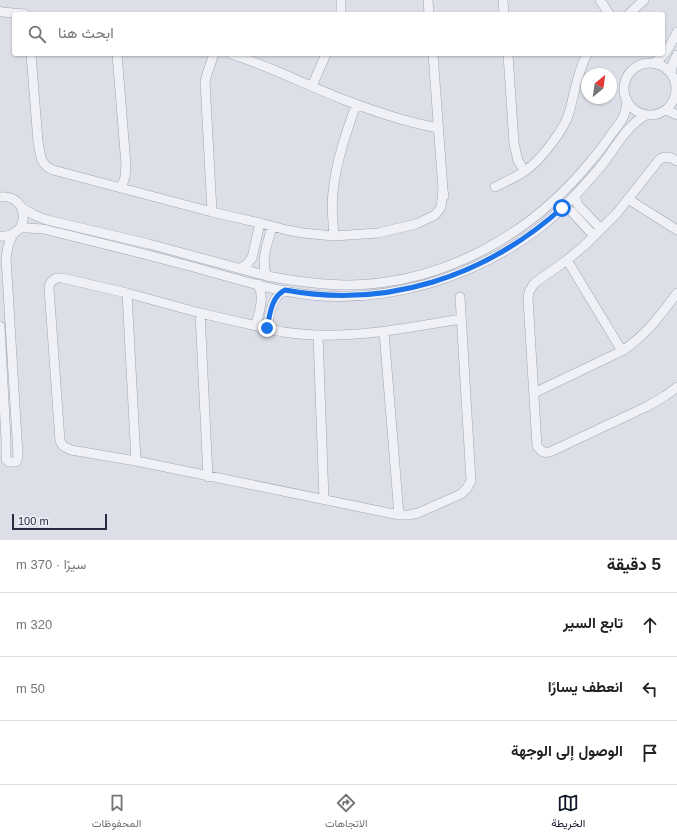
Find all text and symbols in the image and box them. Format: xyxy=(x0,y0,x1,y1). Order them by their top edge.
search box xyxy=(12,12,665,56)
icon: search xyxy=(26,23,48,45)
text: ابحث هنا xyxy=(58,24,114,41)
north arrow xyxy=(581,68,617,104)
route start xyxy=(553,199,571,217)
route end xyxy=(258,319,276,337)
scale bar xyxy=(12,512,107,531)
text: 100 m xyxy=(18,515,49,527)
text: 5 دقيقة xyxy=(607,555,661,574)
text: سيرًا · 370 m xyxy=(16,557,86,572)
text: تابع السير xyxy=(563,614,623,631)
icon: ahead xyxy=(639,614,661,636)
text: 320 m xyxy=(16,617,52,632)
text: انعطف يسارًا xyxy=(548,678,623,695)
icon: left xyxy=(639,678,661,700)
text: 50 m xyxy=(16,681,45,696)
text: الوصول إلى الوجهة xyxy=(511,742,623,759)
icon: arrive xyxy=(639,742,661,764)
tab: المحفوظات xyxy=(92,792,141,833)
tab: الاتجاهات xyxy=(325,792,368,833)
tab: الخريطة xyxy=(551,792,585,833)

